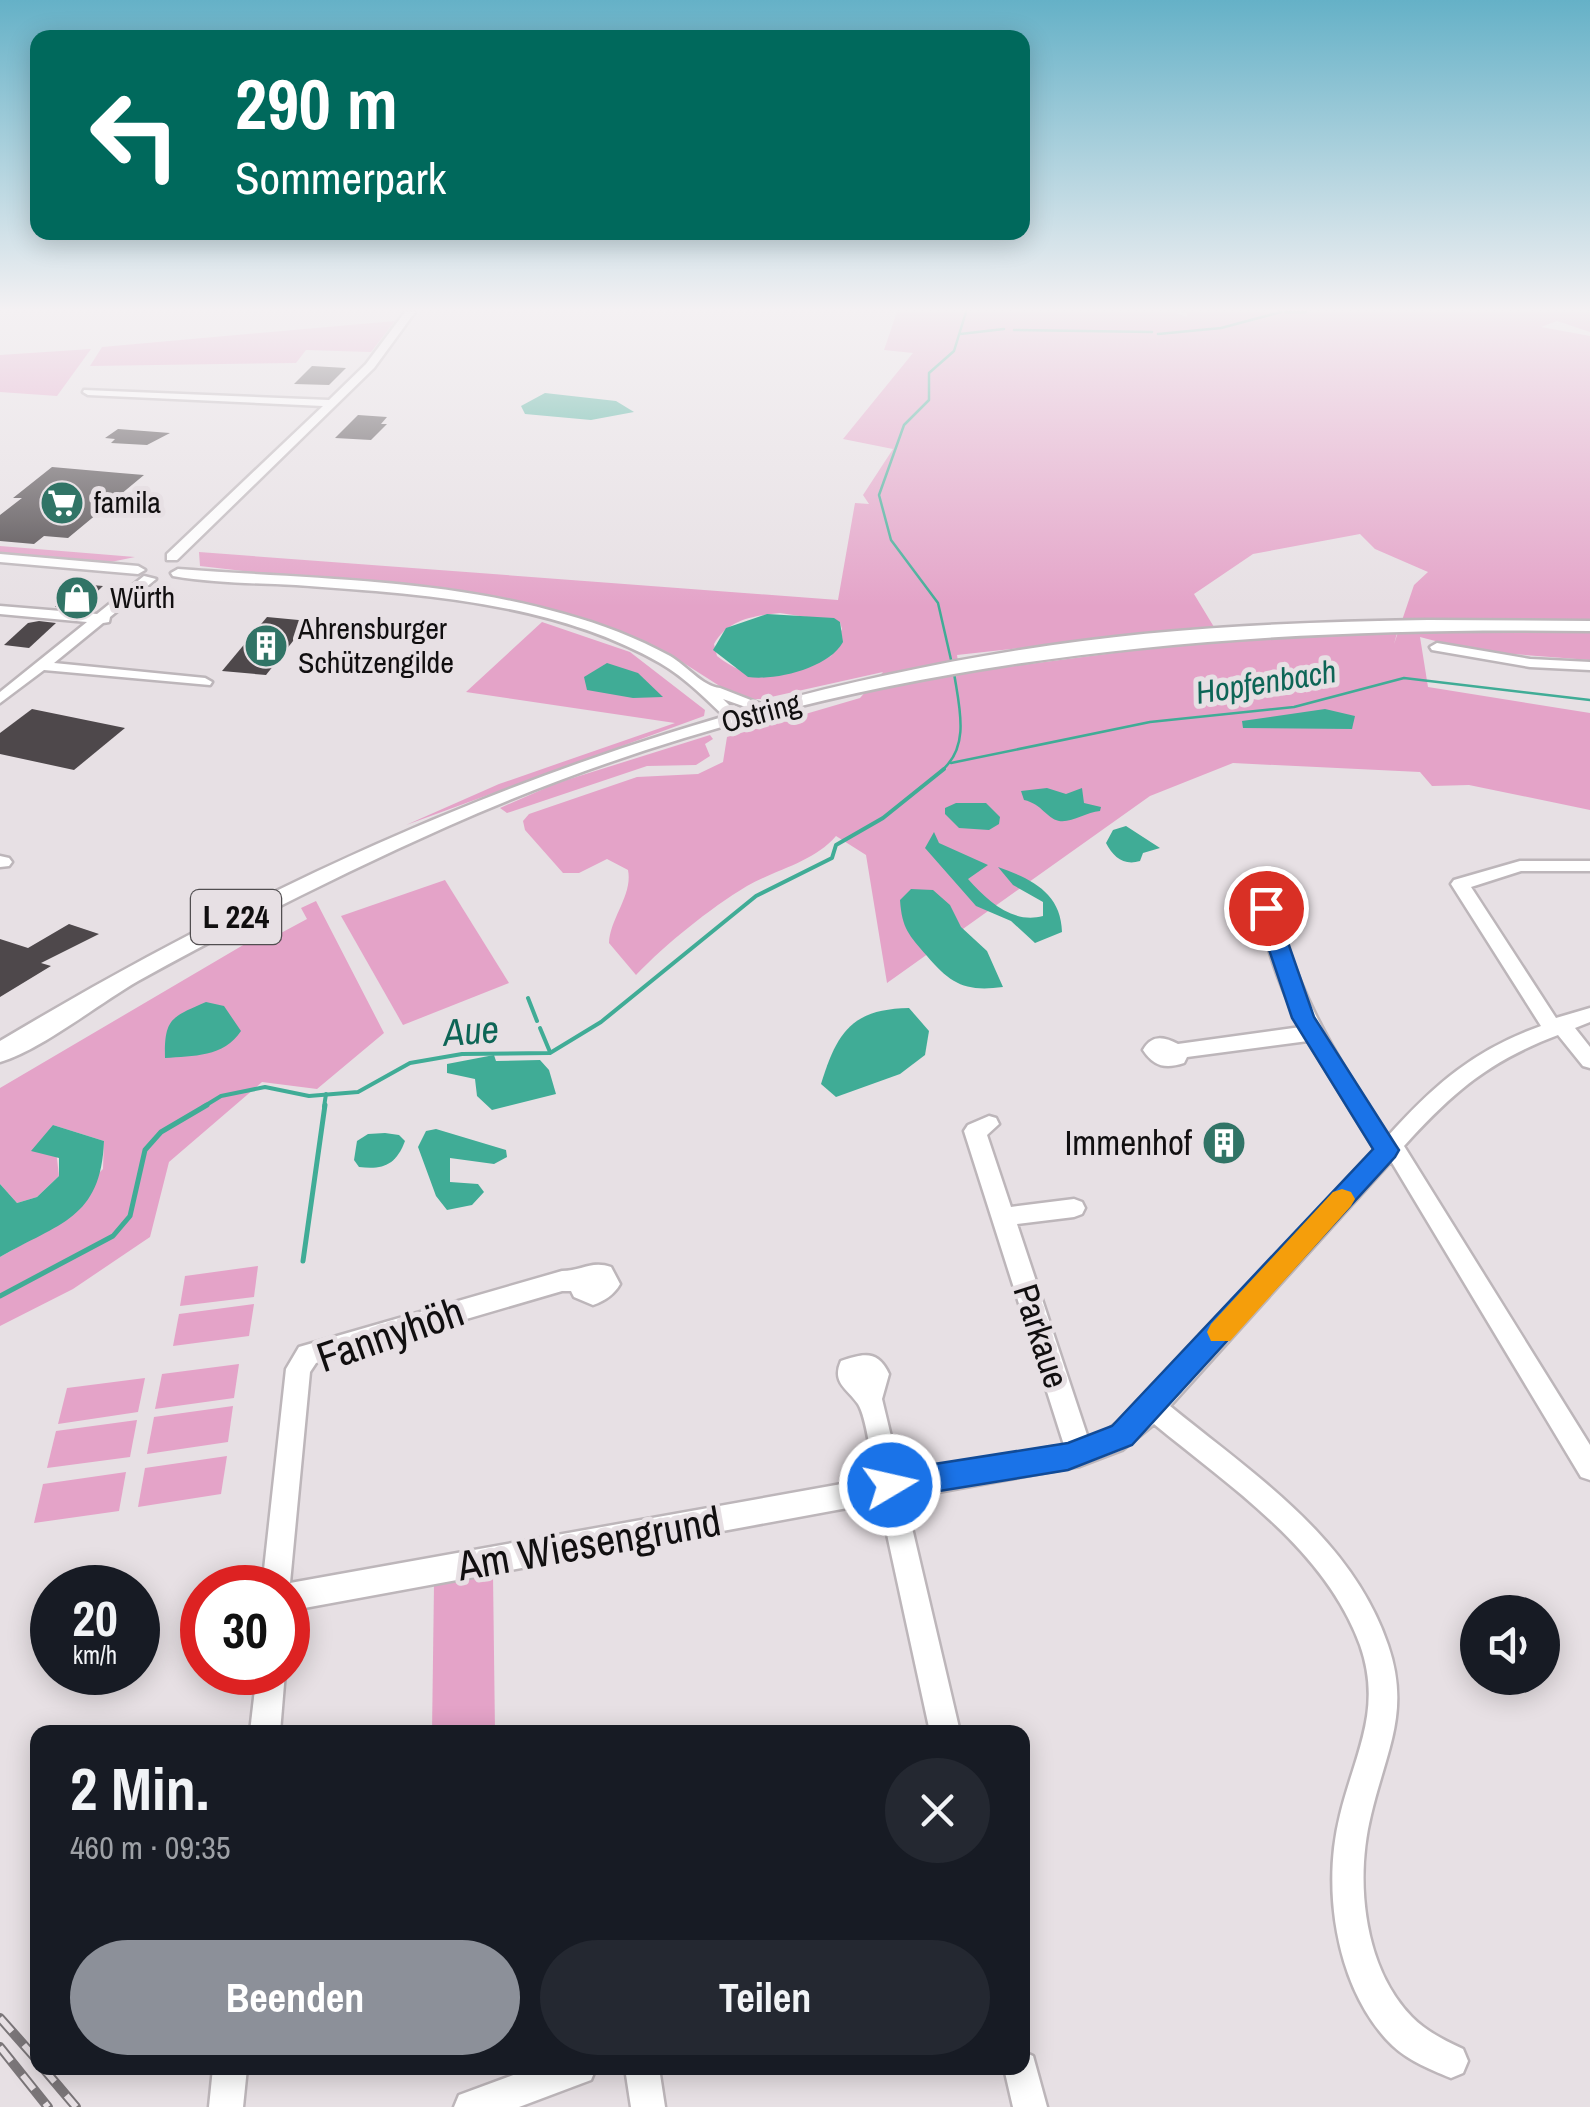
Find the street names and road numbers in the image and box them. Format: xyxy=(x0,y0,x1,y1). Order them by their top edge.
street label: Ostring xyxy=(717,682,805,742)
road number: L 224 xyxy=(191,890,281,944)
street label: Parkaue xyxy=(1003,1278,1080,1394)
street label: Fannyhöh xyxy=(309,1283,471,1385)
street label: Am Wiesengrund xyxy=(452,1492,725,1594)

